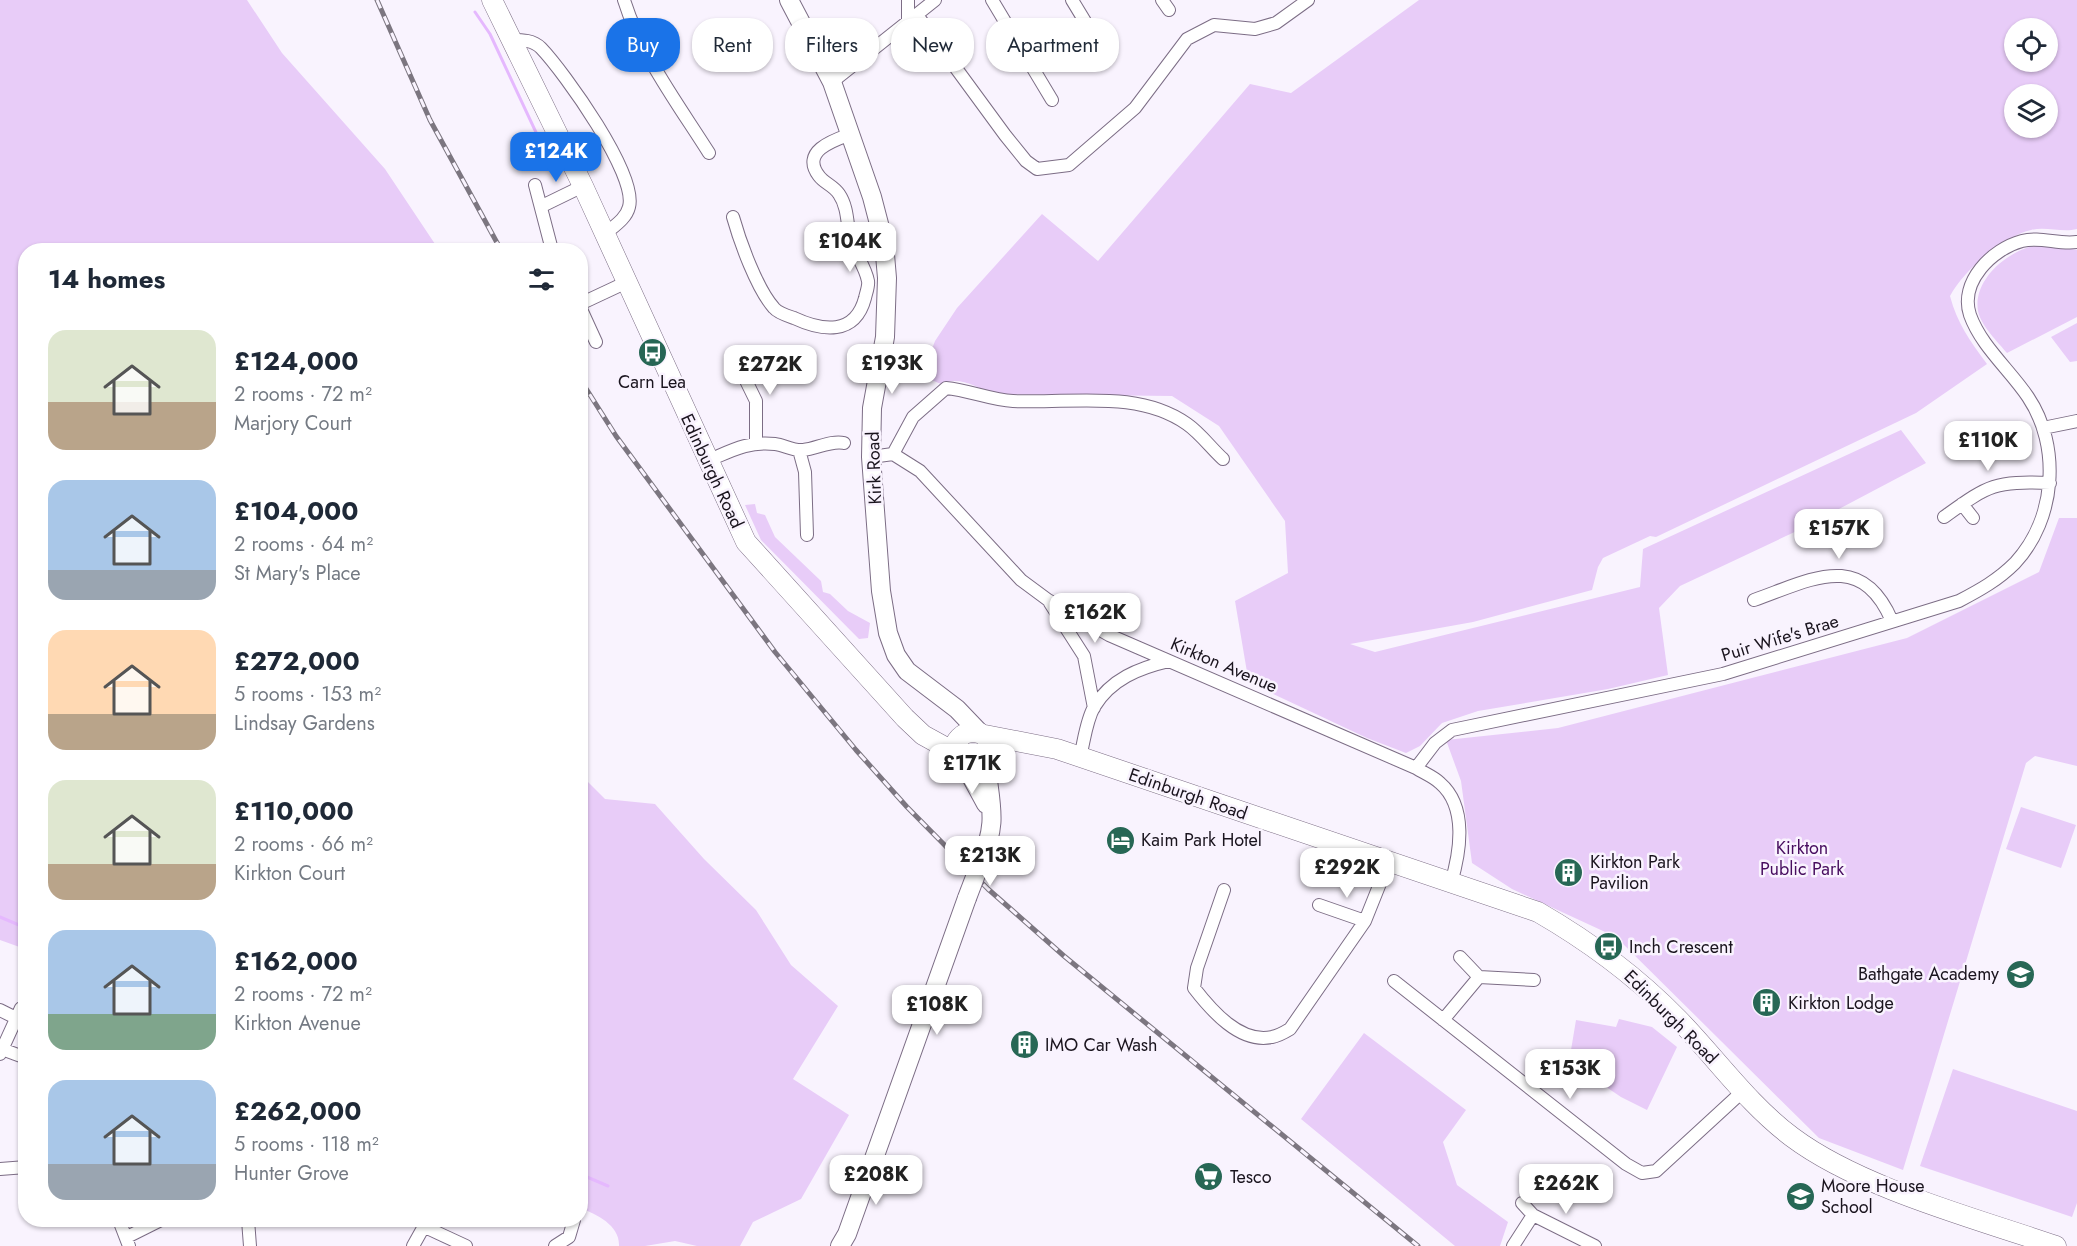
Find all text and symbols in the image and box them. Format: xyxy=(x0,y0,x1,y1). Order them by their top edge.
chip: Buy xyxy=(606,18,680,72)
chip: Rent xyxy=(692,18,773,72)
chip: Filters xyxy=(785,18,879,72)
chip: New xyxy=(891,18,974,72)
chip: Apartment xyxy=(986,18,1119,72)
map controls xyxy=(2004,18,2058,138)
button: locate xyxy=(2004,18,2058,72)
button: layers xyxy=(2004,84,2058,138)
pin: £124K xyxy=(514,132,598,183)
text: £124K xyxy=(524,137,588,166)
pin: £104K xyxy=(808,222,892,273)
text: £104K xyxy=(818,227,882,256)
text: 14 homes xyxy=(48,260,165,298)
icon: filters xyxy=(525,263,558,296)
bus stop icon: Carn Lea xyxy=(636,337,668,369)
text: £124,000 xyxy=(234,342,358,380)
pin: £193K xyxy=(850,344,934,395)
pin: £272K xyxy=(728,345,812,396)
text: £193K xyxy=(861,349,923,378)
text: £272K xyxy=(738,350,802,379)
icon: home xyxy=(96,354,168,426)
place label: Carn Lea xyxy=(618,369,686,395)
text: 2 rooms · 72 m² xyxy=(234,380,372,409)
text: Marjory Court xyxy=(234,409,352,438)
street label: Edinburgh Road xyxy=(674,409,750,533)
pin: £110K xyxy=(1946,421,2030,472)
text: £110K xyxy=(1958,426,2018,455)
street label: Kirk Road xyxy=(860,431,888,505)
text: £104,000 xyxy=(234,492,359,530)
icon: home xyxy=(96,504,168,576)
pin: £157K xyxy=(1797,509,1881,560)
text: £157K xyxy=(1808,514,1870,543)
text: 2 rooms · 64 m² xyxy=(234,530,373,559)
text: St Mary's Place xyxy=(234,559,361,588)
pin: £162K xyxy=(1053,593,1137,644)
text: £162K xyxy=(1064,598,1126,627)
street label: Puir Wife's Brae xyxy=(1718,608,1842,668)
street label: Kirkton Avenue xyxy=(1166,631,1282,699)
text: £272,000 xyxy=(234,642,360,680)
icon: home xyxy=(96,654,168,726)
text: 5 rooms · 153 m² xyxy=(234,680,381,709)
text: Lindsay Gardens xyxy=(234,709,375,738)
pin: £171K xyxy=(930,744,1014,795)
text: £171K xyxy=(943,749,1001,778)
street label: Edinburgh Road xyxy=(1125,762,1251,826)
text: £110,000 xyxy=(234,792,354,830)
icon: home xyxy=(96,804,168,876)
hotel icon: Kaim Park Hotel xyxy=(1104,824,1136,856)
place label: Kaim Park Hotel xyxy=(1141,827,1262,853)
text: 2 rooms · 66 m² xyxy=(234,830,373,859)
park label: Kirkton Public Park xyxy=(1760,835,1844,882)
pin: £213K xyxy=(948,836,1032,887)
text: £213K xyxy=(959,841,1021,870)
pin: £292K xyxy=(1305,848,1389,899)
place label: Kirkton Park Pavilion xyxy=(1590,849,1680,896)
text: £292K xyxy=(1314,853,1380,882)
building icon: Kirkton Park Pavilion xyxy=(1553,856,1585,888)
text: Kirkton Court xyxy=(234,859,345,888)
bus stop icon: Inch Crescent xyxy=(1592,931,1624,963)
place label: Inch Crescent xyxy=(1629,934,1733,960)
text: £162,000 xyxy=(234,942,358,980)
icon: home xyxy=(96,954,168,1026)
school or university icon: Bathgate Academy xyxy=(2004,958,2036,990)
place label: Bathgate Academy xyxy=(1858,961,1999,987)
street label: Edinburgh Road xyxy=(1618,964,1724,1070)
text: 2 rooms · 72 m² xyxy=(234,980,372,1009)
pin: £108K xyxy=(895,985,979,1036)
building icon: Kirkton Lodge xyxy=(1751,987,1783,1019)
text: £108K xyxy=(906,990,968,1019)
place label: Kirkton Lodge xyxy=(1788,990,1894,1016)
text: Kirkton Avenue xyxy=(234,1009,361,1038)
building icon: IMO Car Wash xyxy=(1008,1029,1040,1061)
place label: IMO Car Wash xyxy=(1045,1032,1158,1058)
pin: £153K xyxy=(1528,1049,1612,1100)
text: £153K xyxy=(1539,1054,1601,1083)
text: £262,000 xyxy=(234,1092,361,1130)
icon: home xyxy=(96,1104,168,1176)
text: 5 rooms · 118 m² xyxy=(234,1130,379,1159)
pin: £208K xyxy=(834,1155,918,1206)
text: Hunter Grove xyxy=(234,1159,349,1188)
text: £208K xyxy=(843,1160,909,1189)
supermarket icon: Tesco xyxy=(1193,1161,1225,1193)
place label: Tesco xyxy=(1230,1164,1272,1190)
pin: £262K xyxy=(1524,1164,1608,1215)
text: £262K xyxy=(1533,1169,1599,1198)
place label: Moore House School xyxy=(1821,1173,1924,1220)
school or university icon: Moore House School xyxy=(1784,1180,1816,1212)

